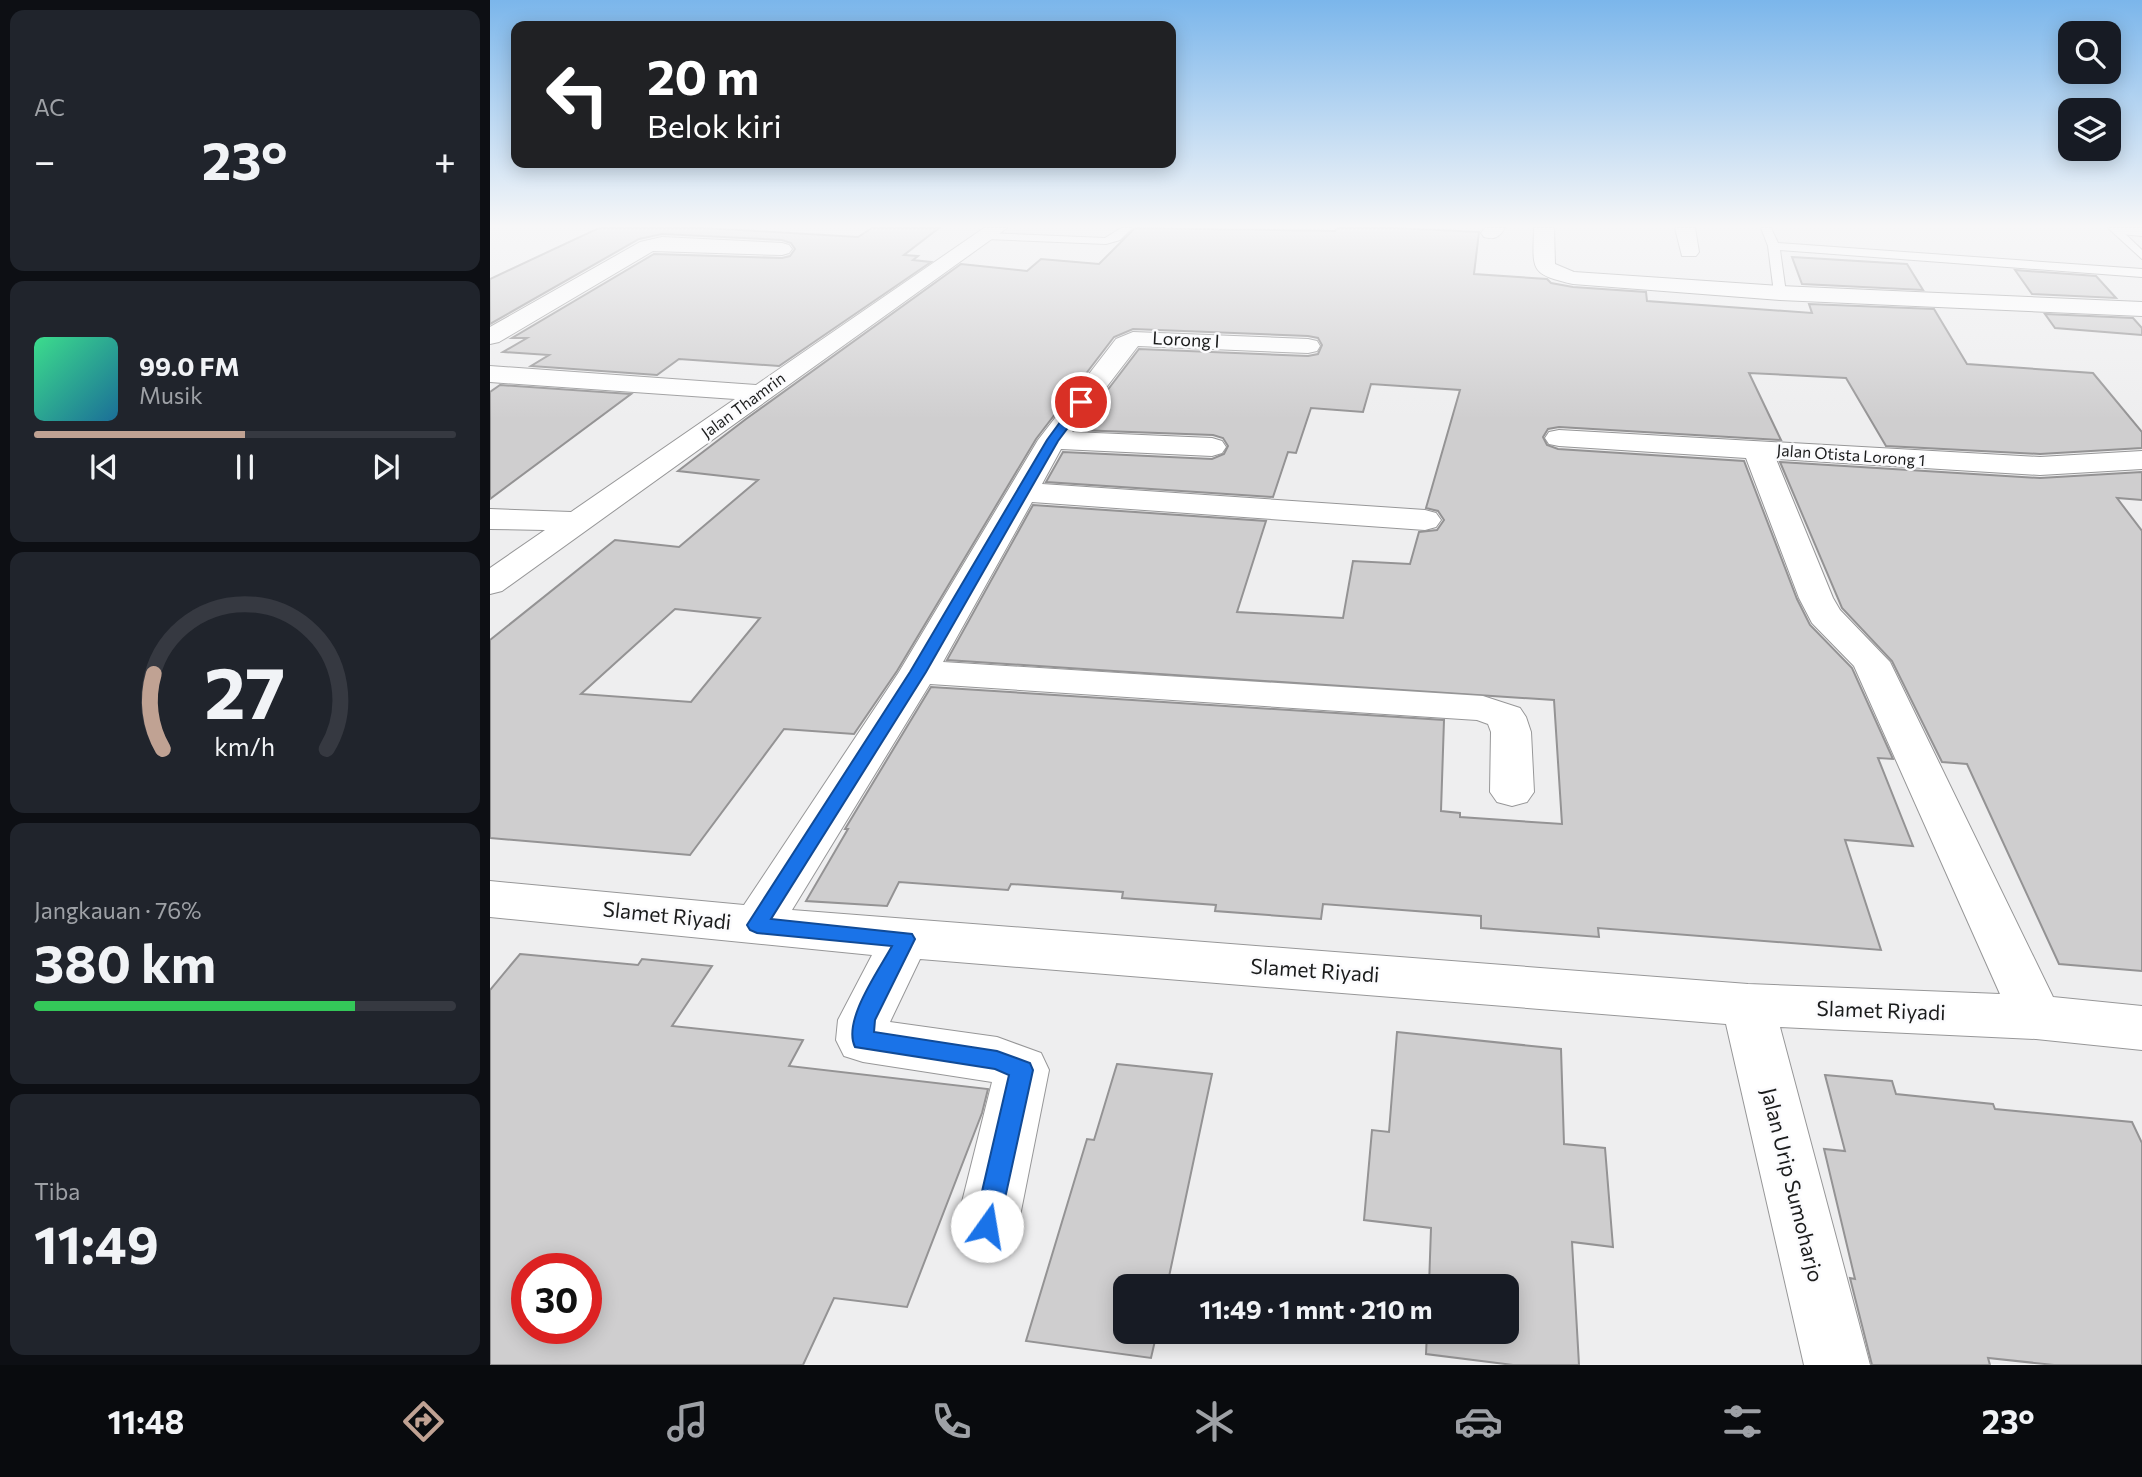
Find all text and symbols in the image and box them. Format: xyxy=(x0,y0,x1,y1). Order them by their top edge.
map controls xyxy=(2058,21,2121,161)
button: search xyxy=(2058,21,2121,84)
text: 20 m xyxy=(647,45,759,105)
icon: left xyxy=(532,49,623,140)
text: AC xyxy=(34,93,65,121)
button: layers xyxy=(2058,98,2121,161)
text: Belok kiri xyxy=(647,105,782,145)
text: 23° xyxy=(202,127,288,191)
text: − xyxy=(34,136,56,183)
text: + xyxy=(434,136,456,183)
street label: Lorong I xyxy=(1152,326,1220,352)
text: 99.0 FM xyxy=(139,350,240,381)
street label: Jalan Thamrin xyxy=(697,368,788,441)
pin xyxy=(1051,372,1111,432)
text: Musik xyxy=(139,381,203,409)
icon: arrive xyxy=(1062,383,1100,421)
street label: Jalan Otista Lorong 1 xyxy=(1776,440,1926,469)
icon: previous xyxy=(85,448,123,486)
icon: pause xyxy=(226,448,264,486)
icon: next xyxy=(367,448,405,486)
text: 27 xyxy=(205,645,285,734)
text: km/h xyxy=(215,730,275,760)
street label: Slamet Riyadi xyxy=(602,895,733,934)
text: Jangkauan · 76% xyxy=(34,896,201,924)
text: 380 km xyxy=(34,930,216,994)
street label: Slamet Riyadi xyxy=(1250,953,1380,986)
street label: Slamet Riyadi xyxy=(1816,995,1946,1024)
street label: Jalan Urip Sumoharjo xyxy=(1757,1085,1830,1284)
text: Tiba xyxy=(34,1177,80,1205)
position arrow xyxy=(950,1189,1024,1263)
text: 11:49 xyxy=(34,1211,159,1275)
speed limit sign: 30 xyxy=(511,1253,602,1344)
text: 11:49 · 1 mnt · 210 m xyxy=(1200,1293,1432,1324)
icon: directions xyxy=(399,1397,448,1446)
icon: music xyxy=(663,1397,712,1446)
icon: phone xyxy=(927,1397,976,1446)
icon: climate xyxy=(1190,1397,1239,1446)
icon: car xyxy=(1454,1397,1503,1446)
icon: filters xyxy=(1718,1397,1767,1446)
text: 11:48 xyxy=(107,1401,184,1441)
text: 23° xyxy=(1982,1401,2035,1441)

